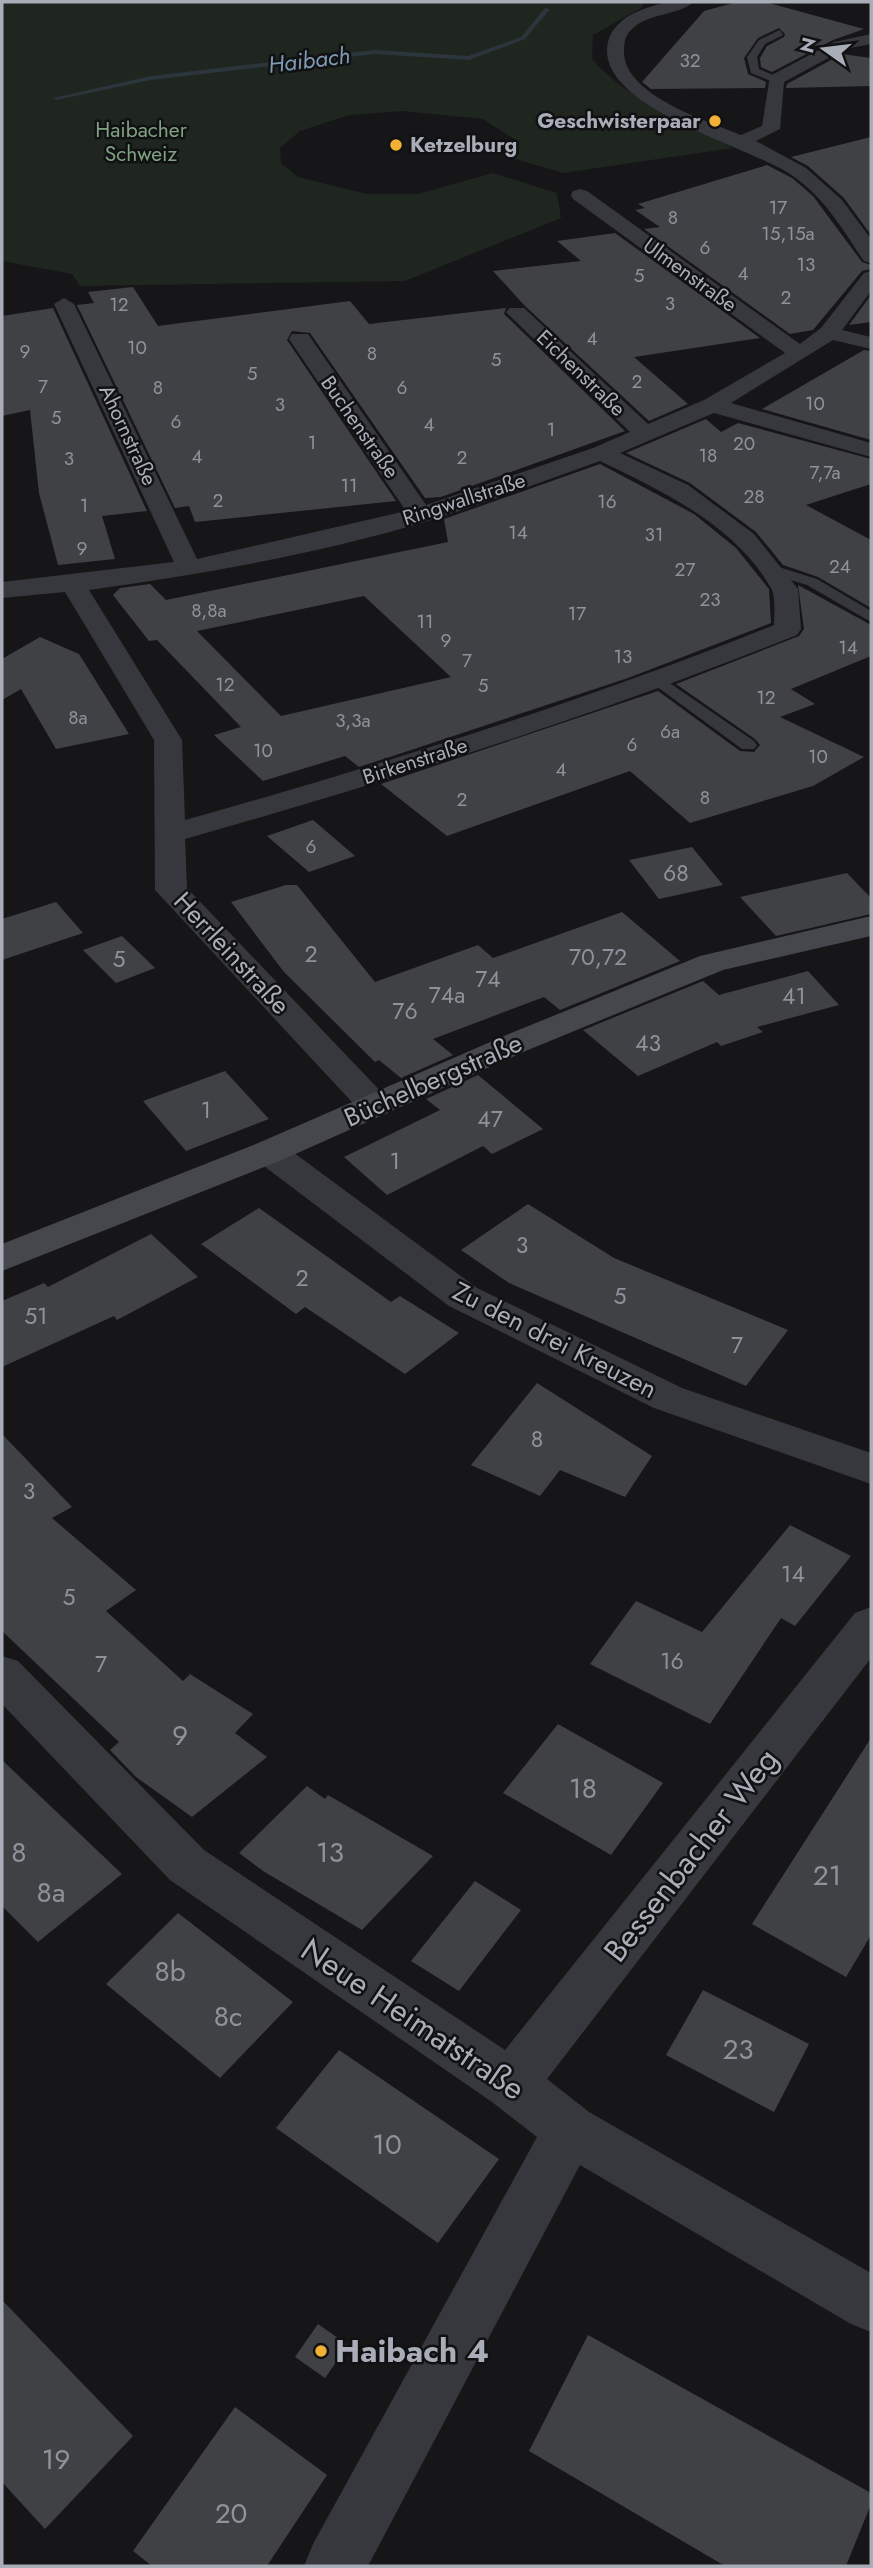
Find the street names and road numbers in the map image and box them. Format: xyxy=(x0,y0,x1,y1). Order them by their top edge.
street label: Ulmenstraße xyxy=(637,231,743,319)
street label: Eichenstraße xyxy=(530,323,632,423)
street label: Buchenstraße xyxy=(314,370,407,485)
street label: Ahornstraße xyxy=(92,380,165,490)
street label: Ringwallstraße xyxy=(399,465,530,533)
street label: Birkenstraße xyxy=(359,730,471,792)
street label: Herrleinstraße xyxy=(165,883,299,1023)
street label: Büchelbergstraße xyxy=(338,1024,528,1136)
street label: Zu den drei Kreuzen xyxy=(446,1272,664,1408)
street label: Bessenbacher Weg xyxy=(593,1738,789,1972)
street label: Neue Heimatstraße xyxy=(292,1927,534,2111)

